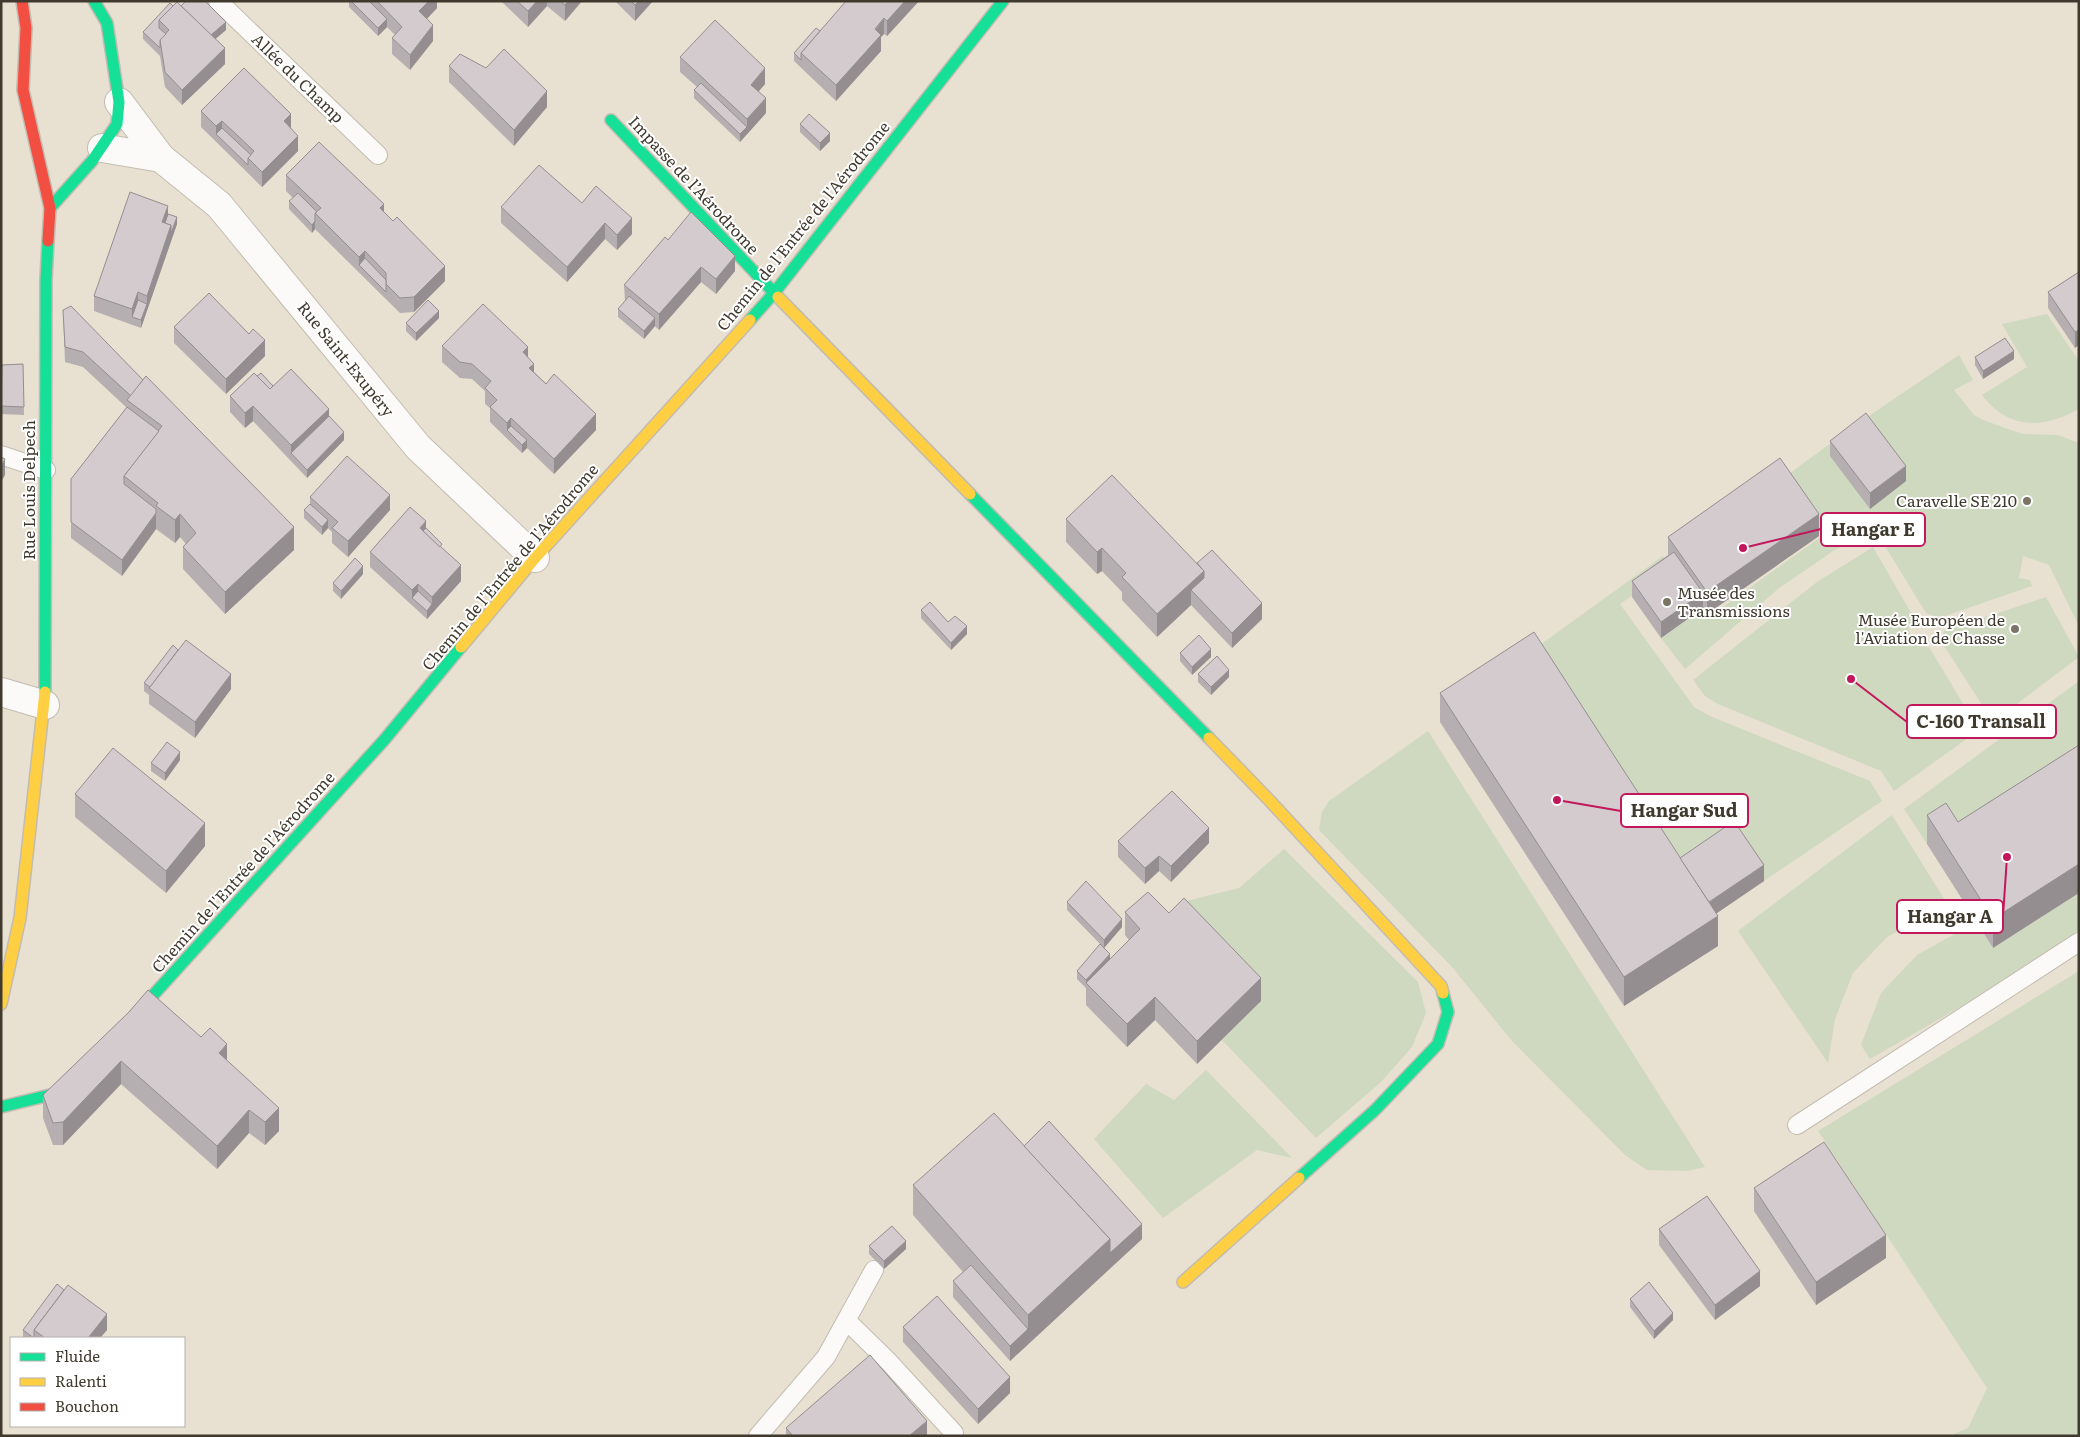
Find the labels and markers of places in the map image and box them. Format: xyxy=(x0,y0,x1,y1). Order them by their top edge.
place label: Caravelle SE 210 xyxy=(1896,488,2017,512)
marker: Caravelle SE 210 xyxy=(2021,495,2033,507)
callout: Hangar E xyxy=(1821,513,1925,546)
place label: Musée des Transmissions xyxy=(1677,580,1790,622)
marker: Musée des Transmissions xyxy=(1661,596,1673,608)
place label: Musée Européen de l'Aviation de Chasse xyxy=(1855,607,2005,649)
marker: Musée Européen de l'Aviation de Chasse xyxy=(2009,623,2021,635)
callout: C-160 Transall xyxy=(1907,705,2056,738)
callout: Hangar Sud xyxy=(1621,794,1748,827)
callout: Hangar A xyxy=(1897,900,2003,933)

